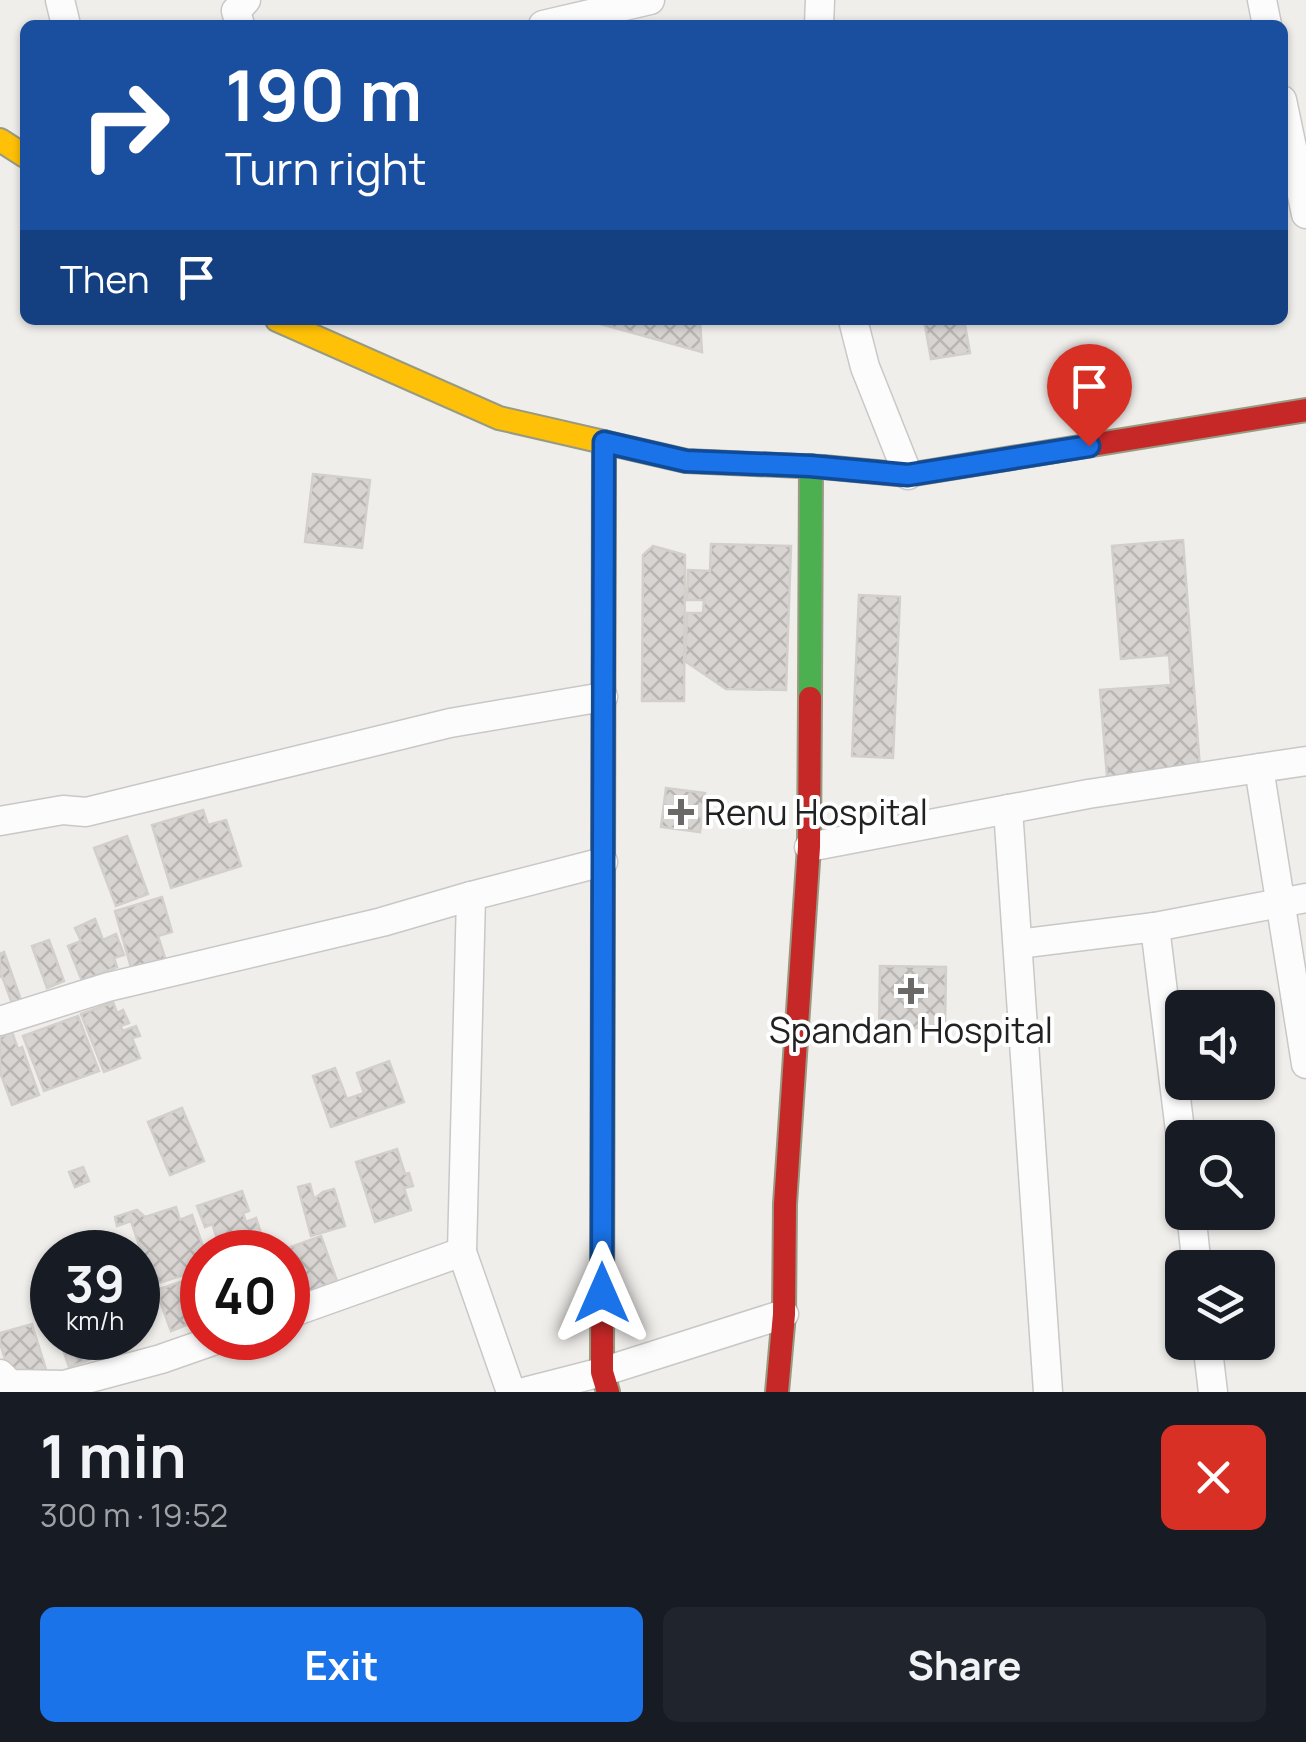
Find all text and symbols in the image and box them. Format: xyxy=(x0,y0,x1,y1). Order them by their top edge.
text: 190 m xyxy=(225,46,422,142)
icon: right xyxy=(60,60,190,190)
text: Turn right xyxy=(225,137,426,199)
icon: arrive xyxy=(169,250,224,305)
text: Then xyxy=(60,252,149,304)
pin xyxy=(1047,344,1132,447)
icon: arrive xyxy=(1062,359,1117,414)
place label: Renu Hospital xyxy=(704,788,928,836)
marker: Renu Hospital xyxy=(668,799,694,825)
marker: Spandan Hospital xyxy=(898,978,924,1004)
map controls xyxy=(1165,990,1275,1360)
button: sound xyxy=(1165,990,1275,1100)
place label: Spandan Hospital xyxy=(769,1006,1053,1054)
button: search xyxy=(1165,1120,1275,1230)
speed limit sign: 40 xyxy=(180,1230,310,1360)
position arrow xyxy=(550,1241,654,1345)
text: 39 xyxy=(65,1249,125,1317)
button: layers xyxy=(1165,1250,1275,1360)
text: km/h xyxy=(66,1303,124,1338)
text: 1 min xyxy=(40,1414,187,1496)
button: close xyxy=(1161,1425,1266,1530)
text: 300 m · 19:52 xyxy=(40,1493,228,1537)
button: Exit xyxy=(40,1607,643,1722)
button: Share xyxy=(663,1607,1266,1722)

